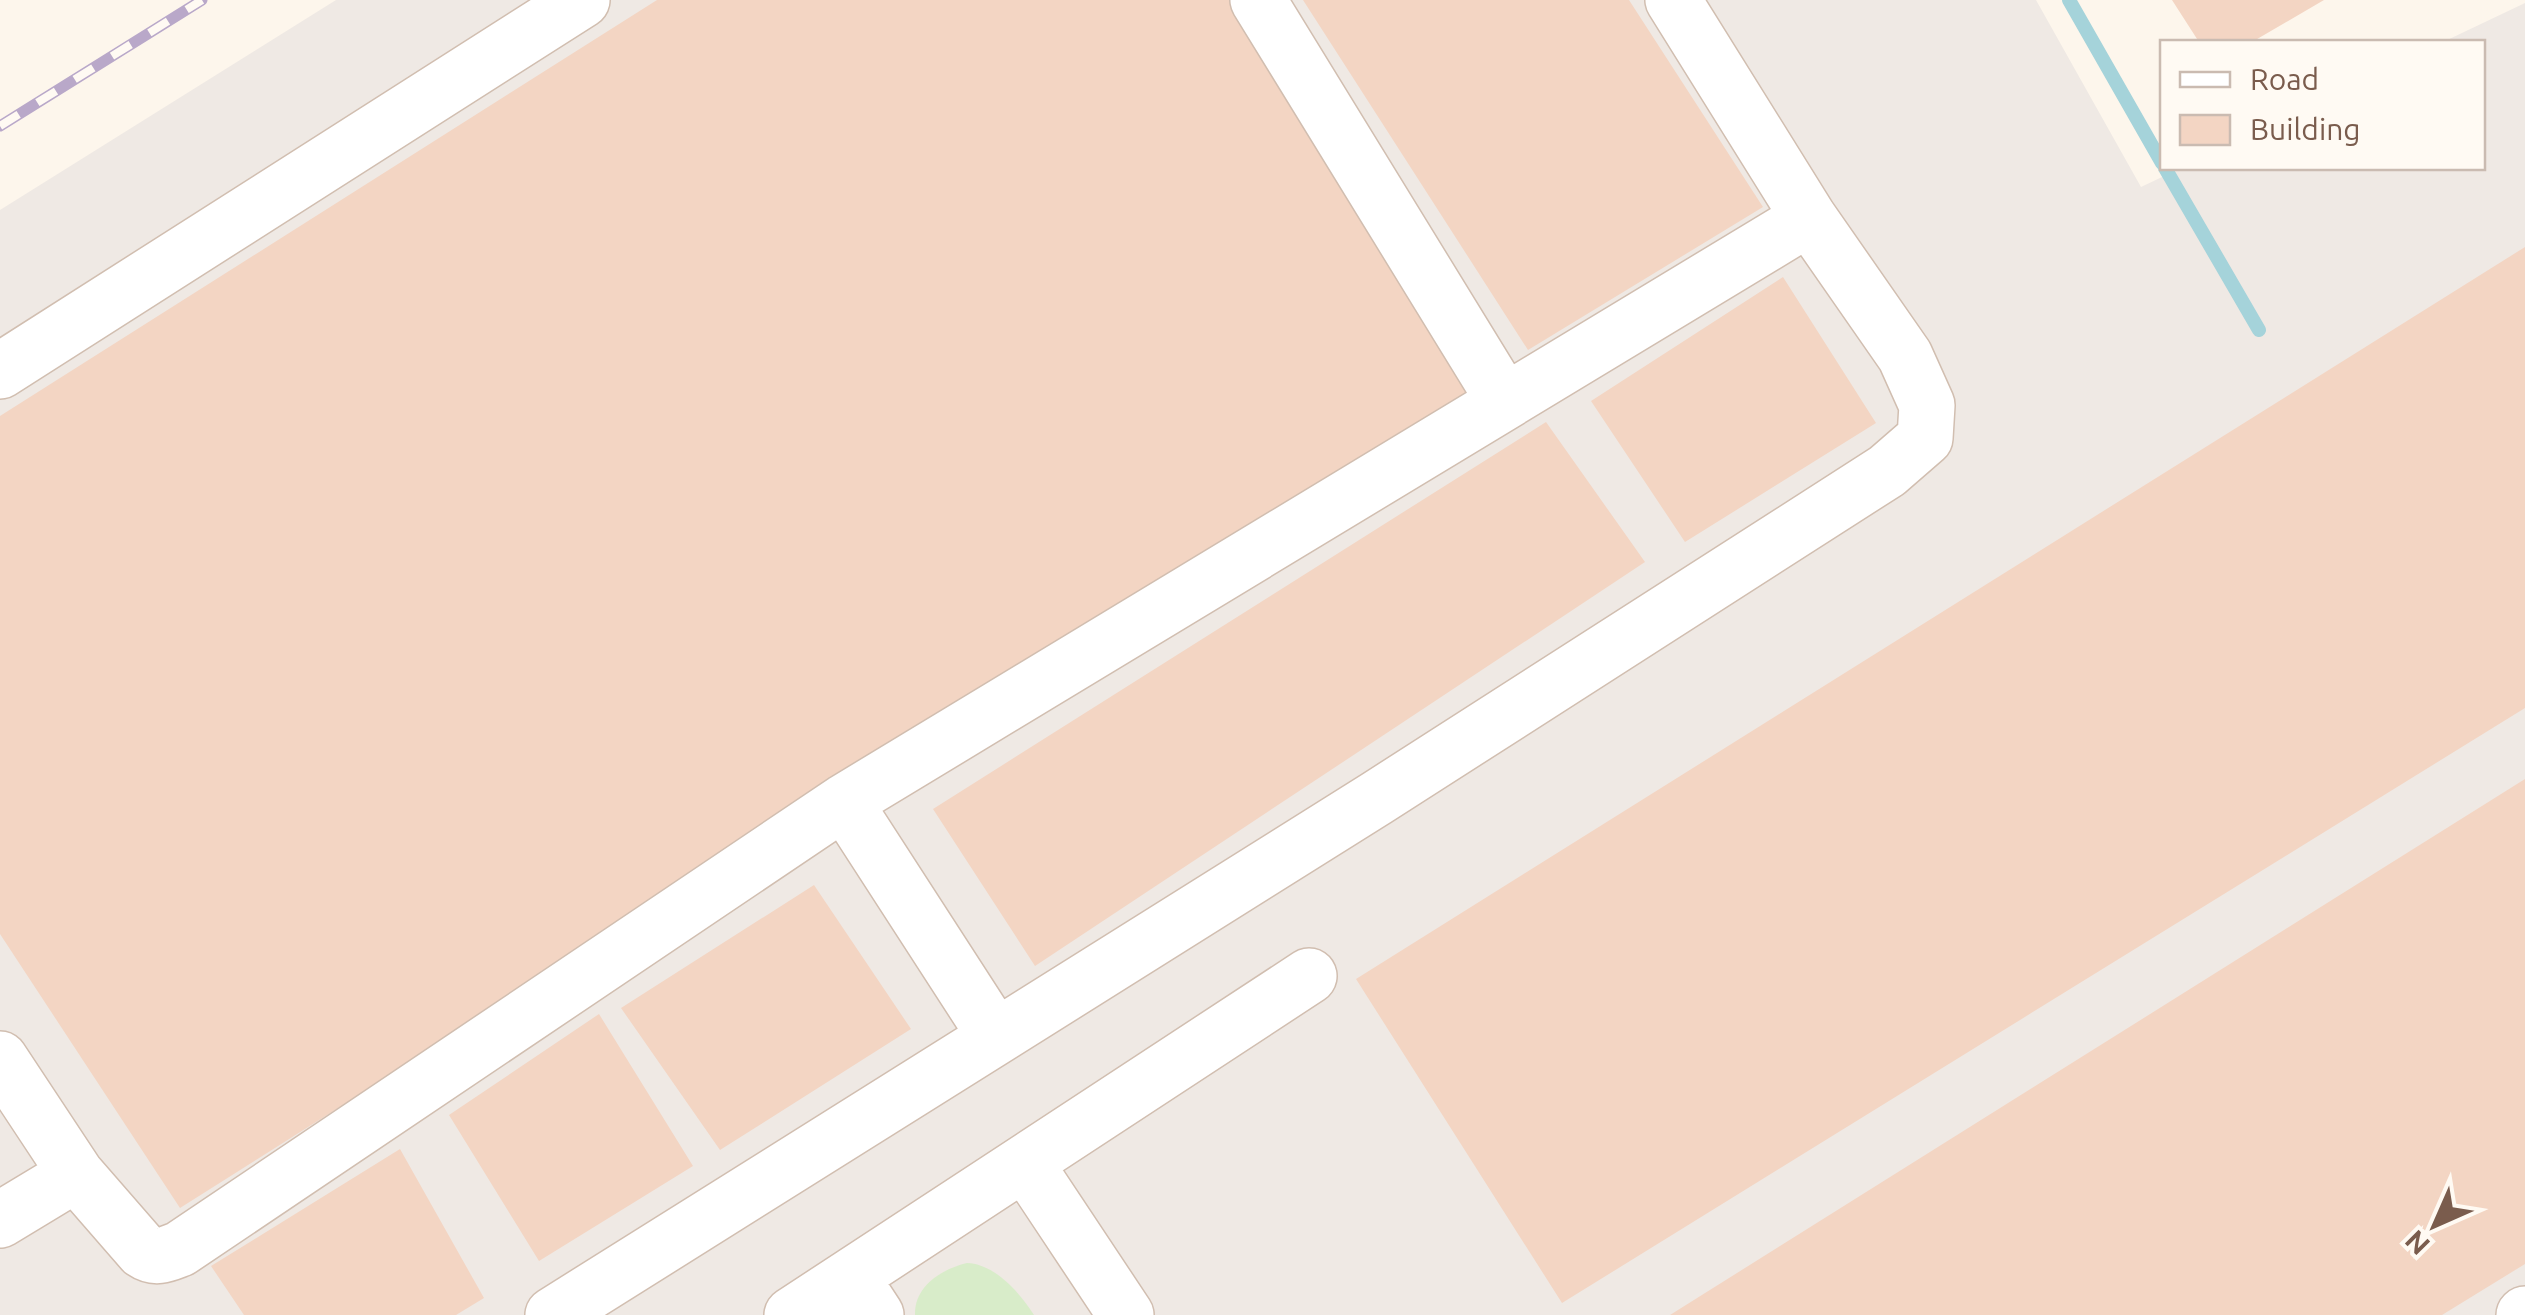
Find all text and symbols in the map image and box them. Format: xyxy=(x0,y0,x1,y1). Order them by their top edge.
legend xyxy=(2160,40,2485,170)
text: Road xyxy=(2250,62,2319,96)
text: Building xyxy=(2250,112,2361,146)
north arrow xyxy=(2385,1175,2485,1275)
text: N xyxy=(2399,1225,2435,1261)

